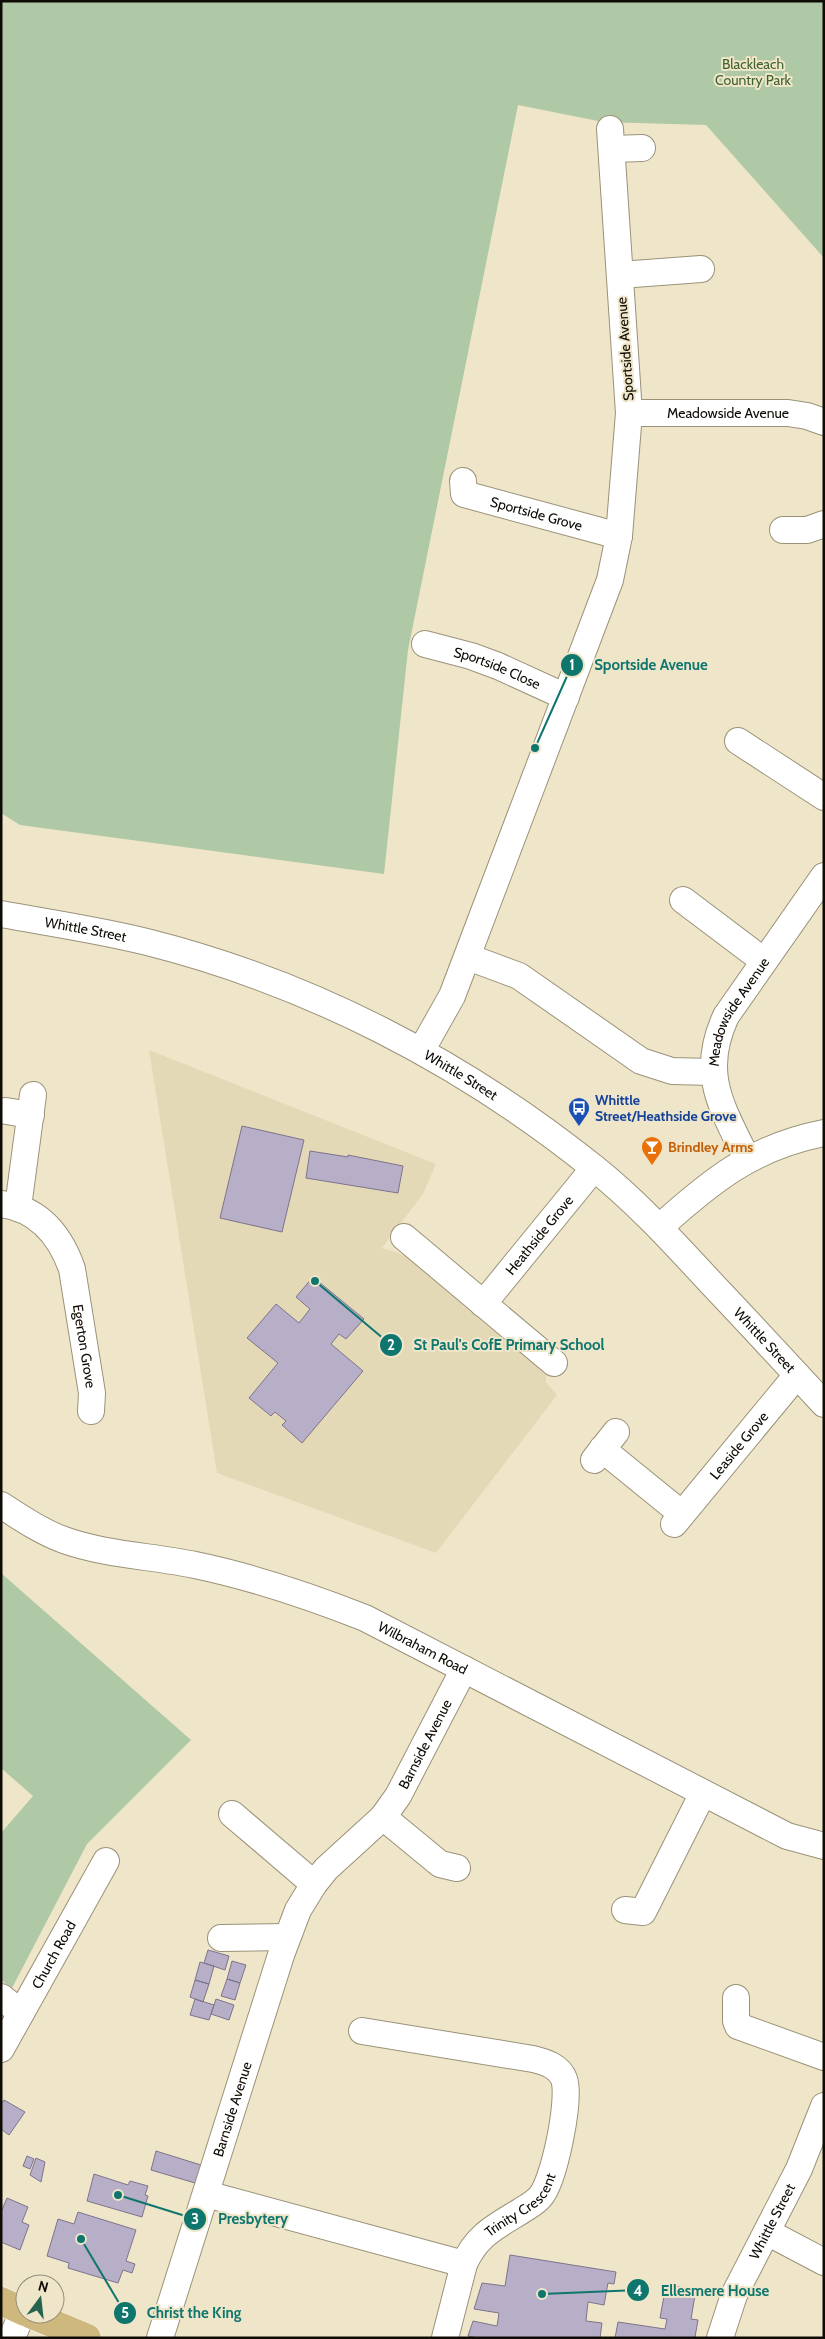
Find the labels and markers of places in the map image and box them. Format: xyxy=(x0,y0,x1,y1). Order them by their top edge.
callout: Sportside Avenue xyxy=(559,650,718,680)
place label: Whittle Street/Heathside Grove xyxy=(595,1091,736,1125)
bus stop icon: Whittle Street/Heathside Grove xyxy=(567,1096,591,1127)
bar icon: Brindley Arms xyxy=(640,1135,664,1166)
place label: Brindley Arms xyxy=(668,1138,753,1156)
callout: St Paul's CofE Primary School xyxy=(379,1330,615,1360)
callout: Presbytery xyxy=(183,2204,298,2234)
callout: Ellesmere House xyxy=(626,2275,779,2305)
callout: Christ the King xyxy=(112,2298,252,2328)

